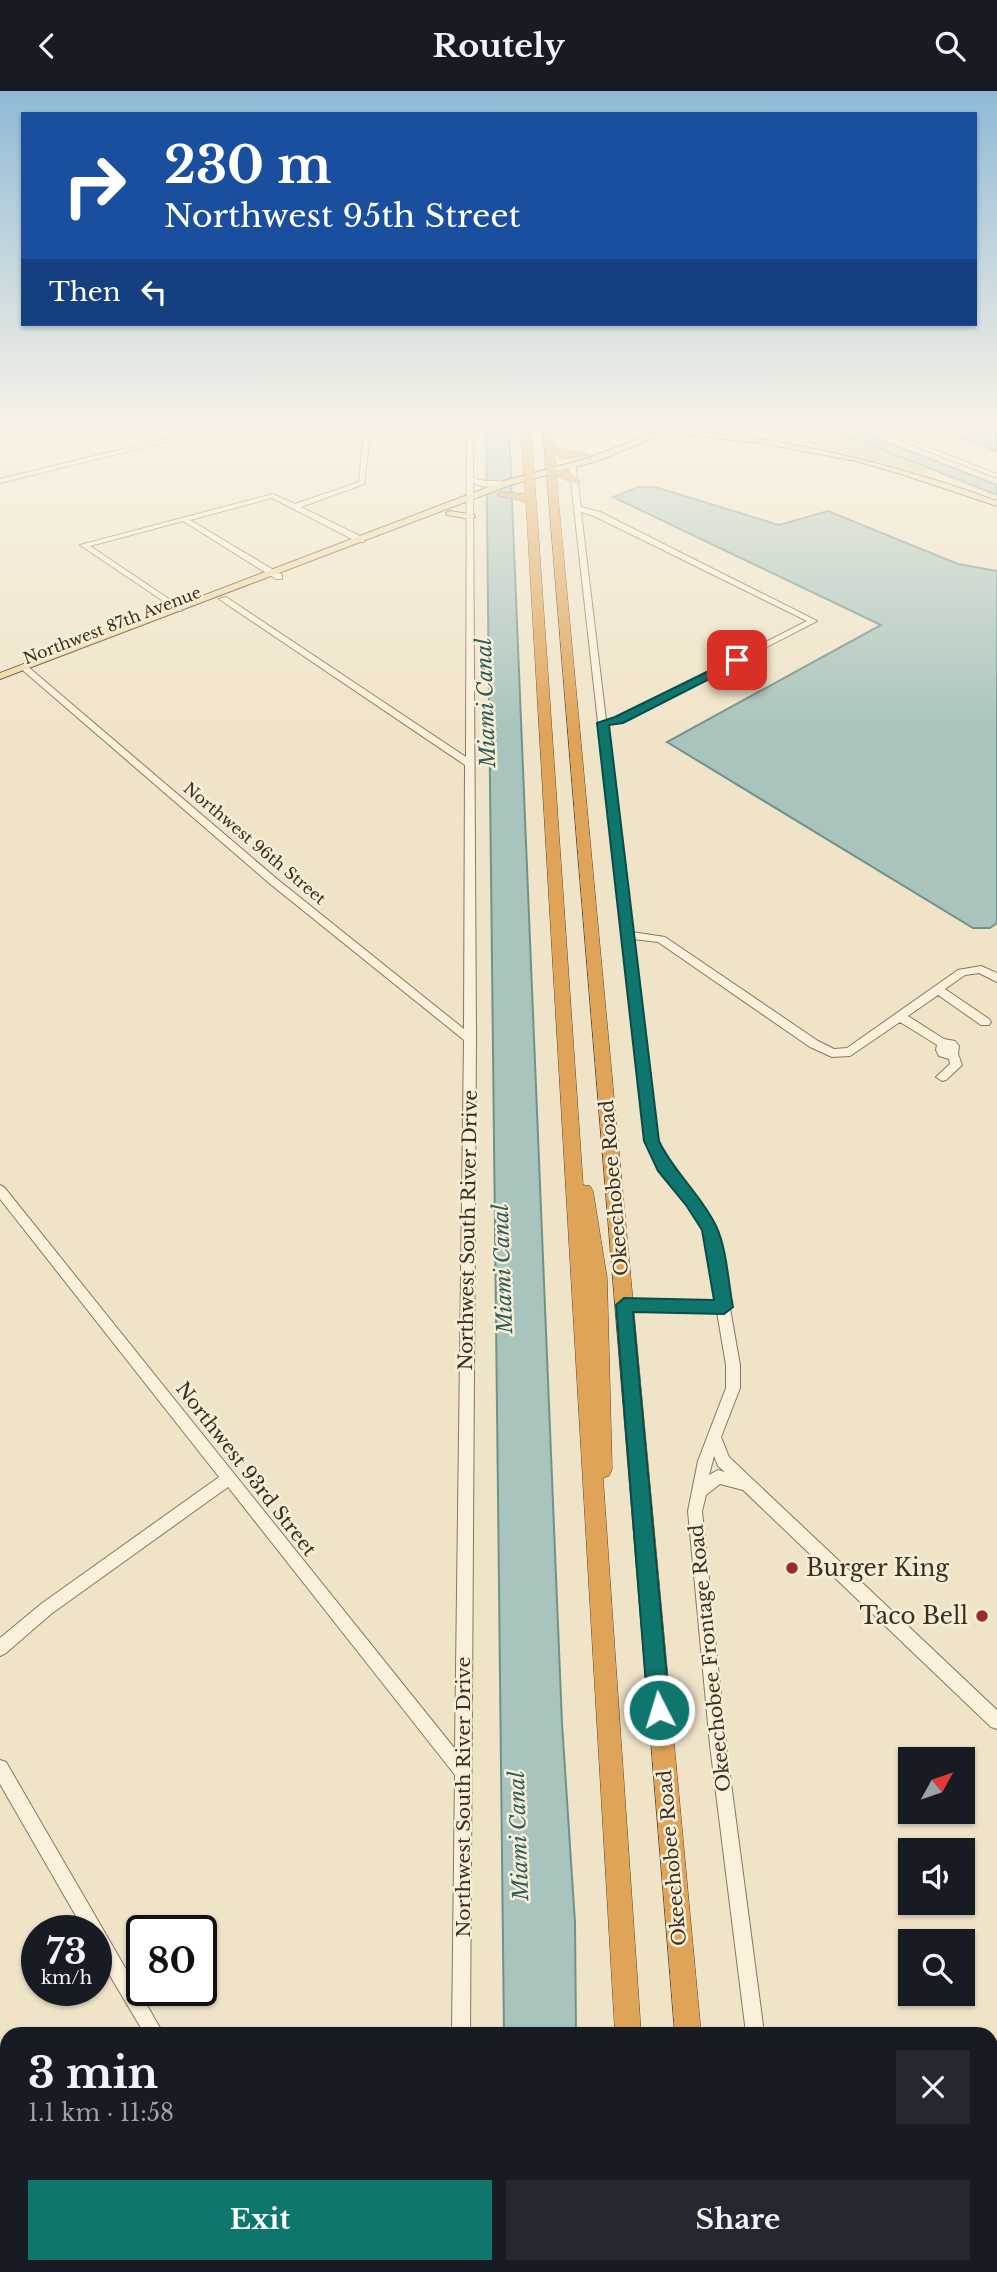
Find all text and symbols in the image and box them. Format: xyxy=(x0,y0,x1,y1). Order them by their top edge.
text: Routely xyxy=(432,26,565,66)
icon: back xyxy=(28,27,66,65)
icon: search xyxy=(931,27,969,65)
text: 230 m xyxy=(164,135,331,196)
icon: right xyxy=(49,140,140,231)
text: Northwest 95th Street xyxy=(164,196,521,236)
icon: left xyxy=(135,273,173,311)
text: Then xyxy=(49,276,121,308)
street label: Northwest 87th Avenue xyxy=(20,582,204,668)
pin xyxy=(707,630,767,690)
water label: Miami Canal xyxy=(471,637,501,769)
icon: arrive xyxy=(718,641,756,679)
street label: Northwest 96th Street xyxy=(180,778,330,908)
street label: Northwest South River Drive xyxy=(454,1089,482,1371)
street label: Okeechobee Road xyxy=(595,1099,633,1277)
water label: Miami Canal xyxy=(488,1203,518,1335)
street label: Northwest 93rd Street xyxy=(171,1378,321,1561)
street label: Okeechobee Frontage Road xyxy=(685,1523,735,1793)
place label: Burger King xyxy=(806,1554,949,1582)
marker: Burger King xyxy=(784,1560,800,1576)
place label: Taco Bell xyxy=(859,1602,968,1630)
marker: Taco Bell xyxy=(974,1608,990,1624)
street label: Northwest South River Drive xyxy=(452,1657,475,1937)
position arrow xyxy=(622,1673,696,1747)
north arrow xyxy=(898,1747,975,1823)
map controls xyxy=(898,1747,975,2006)
street label: Okeechobee Road xyxy=(653,1769,691,1947)
water label: Miami Canal xyxy=(504,1770,534,1902)
button: sound xyxy=(898,1838,975,1915)
speed limit sign: 80 xyxy=(126,1915,217,2006)
button: search xyxy=(898,1929,975,2006)
text: 73 xyxy=(46,1930,87,1973)
text: km/h xyxy=(41,1967,92,1989)
text: 3 min xyxy=(28,2047,158,2099)
button: close xyxy=(896,2050,970,2124)
text: 1.1 km · 11:58 xyxy=(28,2099,174,2127)
button: Exit xyxy=(28,2180,492,2260)
button: Share xyxy=(506,2180,970,2260)

